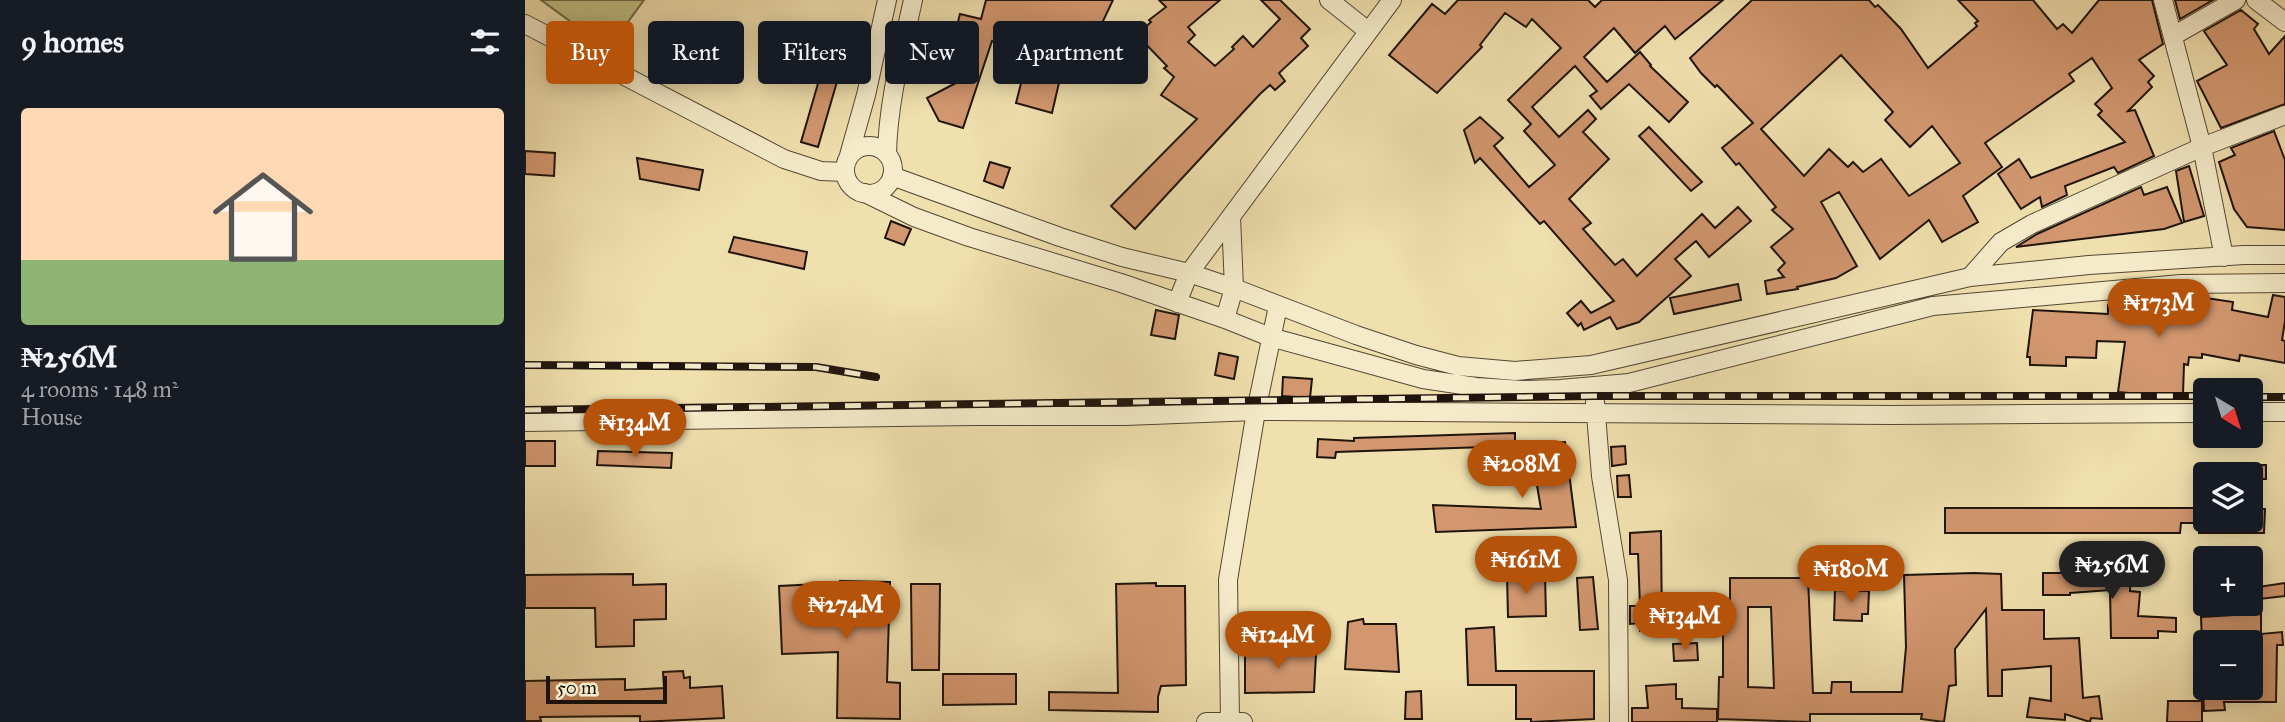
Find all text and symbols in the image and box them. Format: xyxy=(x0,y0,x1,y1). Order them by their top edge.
chip: Buy xyxy=(546,21,634,84)
chip: Rent xyxy=(648,21,744,84)
chip: Filters xyxy=(758,21,871,84)
chip: New xyxy=(885,21,979,84)
chip: Apartment xyxy=(993,21,1148,84)
icon: filters xyxy=(466,23,504,61)
text: 9 homes xyxy=(21,24,124,60)
icon: home xyxy=(200,154,326,280)
pin: ₦173M xyxy=(2110,280,2208,339)
text: ₦173M xyxy=(2124,288,2194,316)
text: ₦256M xyxy=(21,339,118,375)
text: 4 rooms · 148 m² xyxy=(21,375,178,403)
north arrow xyxy=(2193,378,2263,448)
map controls xyxy=(2193,378,2263,700)
pin: ₦134M xyxy=(586,400,684,459)
text: House xyxy=(21,403,83,431)
text: ₦134M xyxy=(599,408,671,436)
pin: ₦208M xyxy=(1473,440,1571,500)
text: ₦208M xyxy=(1483,449,1561,477)
button: layers xyxy=(2193,462,2263,532)
pin: ₦161M xyxy=(1477,536,1575,596)
pin: ₦256M xyxy=(2063,542,2161,601)
text: ₦161M xyxy=(1491,545,1561,573)
pin: ₦180M xyxy=(1802,546,1900,605)
button: + xyxy=(2193,546,2263,616)
text: ₦256M xyxy=(2075,550,2149,578)
text: ₦180M xyxy=(1813,554,1889,582)
pin: ₦274M xyxy=(797,582,895,641)
text: ₦274M xyxy=(808,590,884,618)
pin: ₦134M xyxy=(1636,592,1734,652)
text: ₦134M xyxy=(1649,601,1721,629)
pin: ₦124M xyxy=(1229,612,1327,671)
text: ₦124M xyxy=(1241,620,1315,648)
button: − xyxy=(2193,630,2263,700)
scale bar xyxy=(546,673,667,705)
text: 50 m xyxy=(557,676,597,699)

